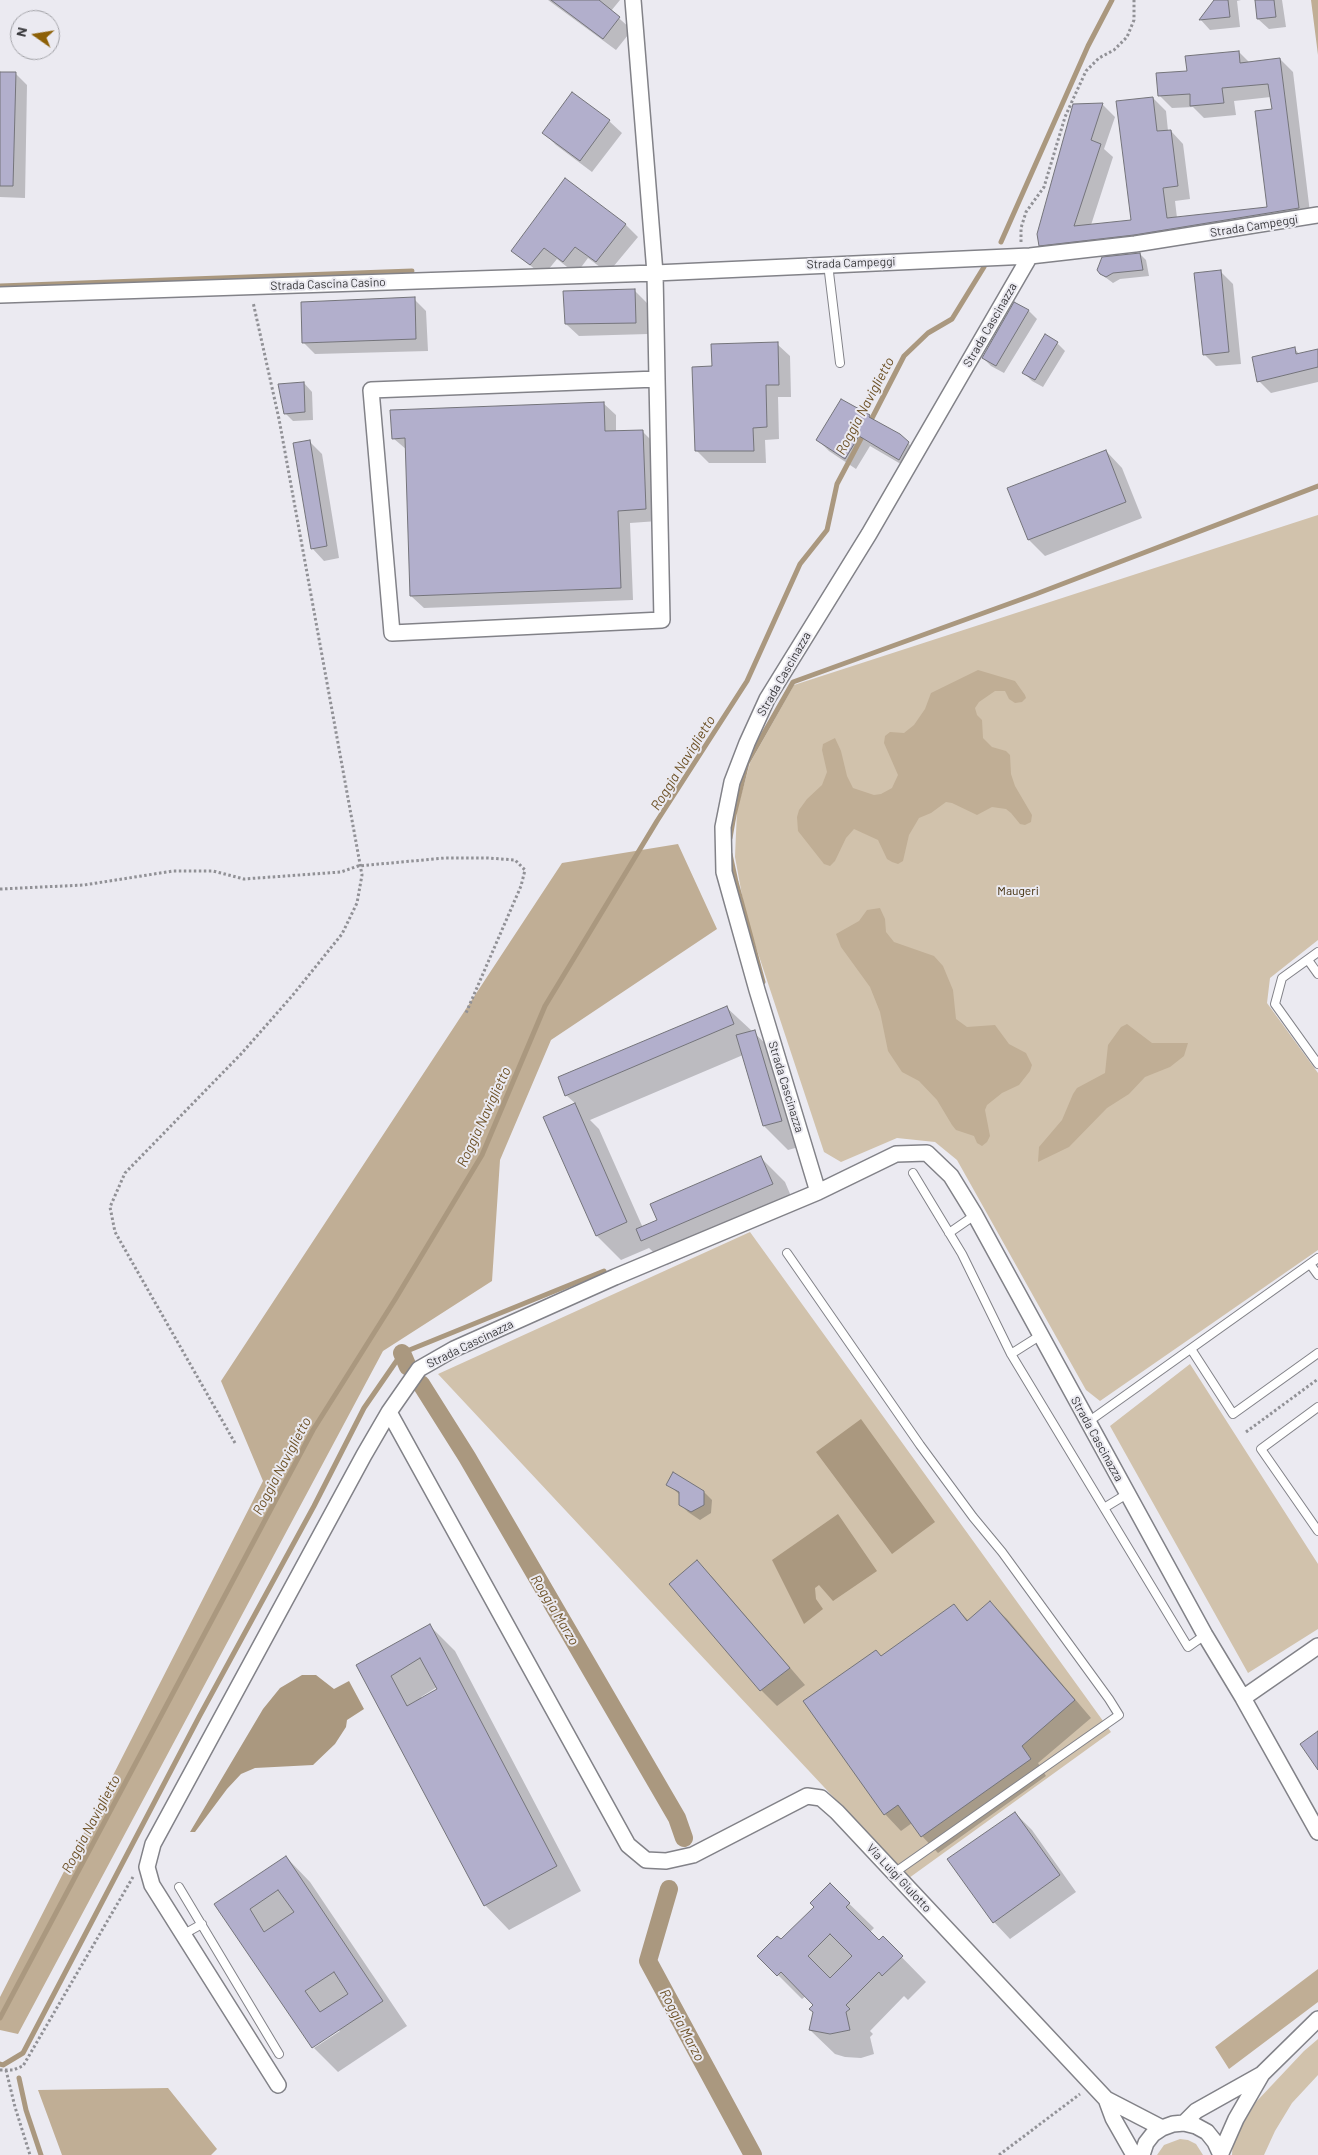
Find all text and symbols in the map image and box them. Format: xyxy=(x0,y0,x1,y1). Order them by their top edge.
north arrow xyxy=(10,10,60,60)
text: N xyxy=(12,25,30,38)
street label: Strada Campeggi xyxy=(1209,212,1299,240)
street label: Strada Campeggi xyxy=(806,254,896,272)
street label: Strada Cascina Casino xyxy=(270,275,386,293)
street label: Strada Cascinazza xyxy=(960,280,1020,370)
water label: Roggia Naviglietto xyxy=(832,354,898,458)
street label: Strada Cascinazza xyxy=(754,629,814,719)
water label: Roggia Naviglietto xyxy=(647,713,719,813)
park label: Maugeri xyxy=(997,884,1039,898)
street label: Strada Cascinazza xyxy=(765,1040,807,1134)
water label: Roggia Naviglietto xyxy=(453,1064,515,1170)
street label: Strada Cascinazza xyxy=(424,1317,516,1371)
street label: Strada Cascinazza xyxy=(1068,1394,1126,1484)
water label: Roggia Naviglietto xyxy=(249,1414,315,1518)
water label: Roggia Marzo xyxy=(527,1572,583,1648)
water label: Roggia Naviglietto xyxy=(58,1772,124,1876)
street label: Via Luigi Giulotto xyxy=(864,1841,934,1915)
water label: Roggia Marzo xyxy=(656,1986,708,2064)

